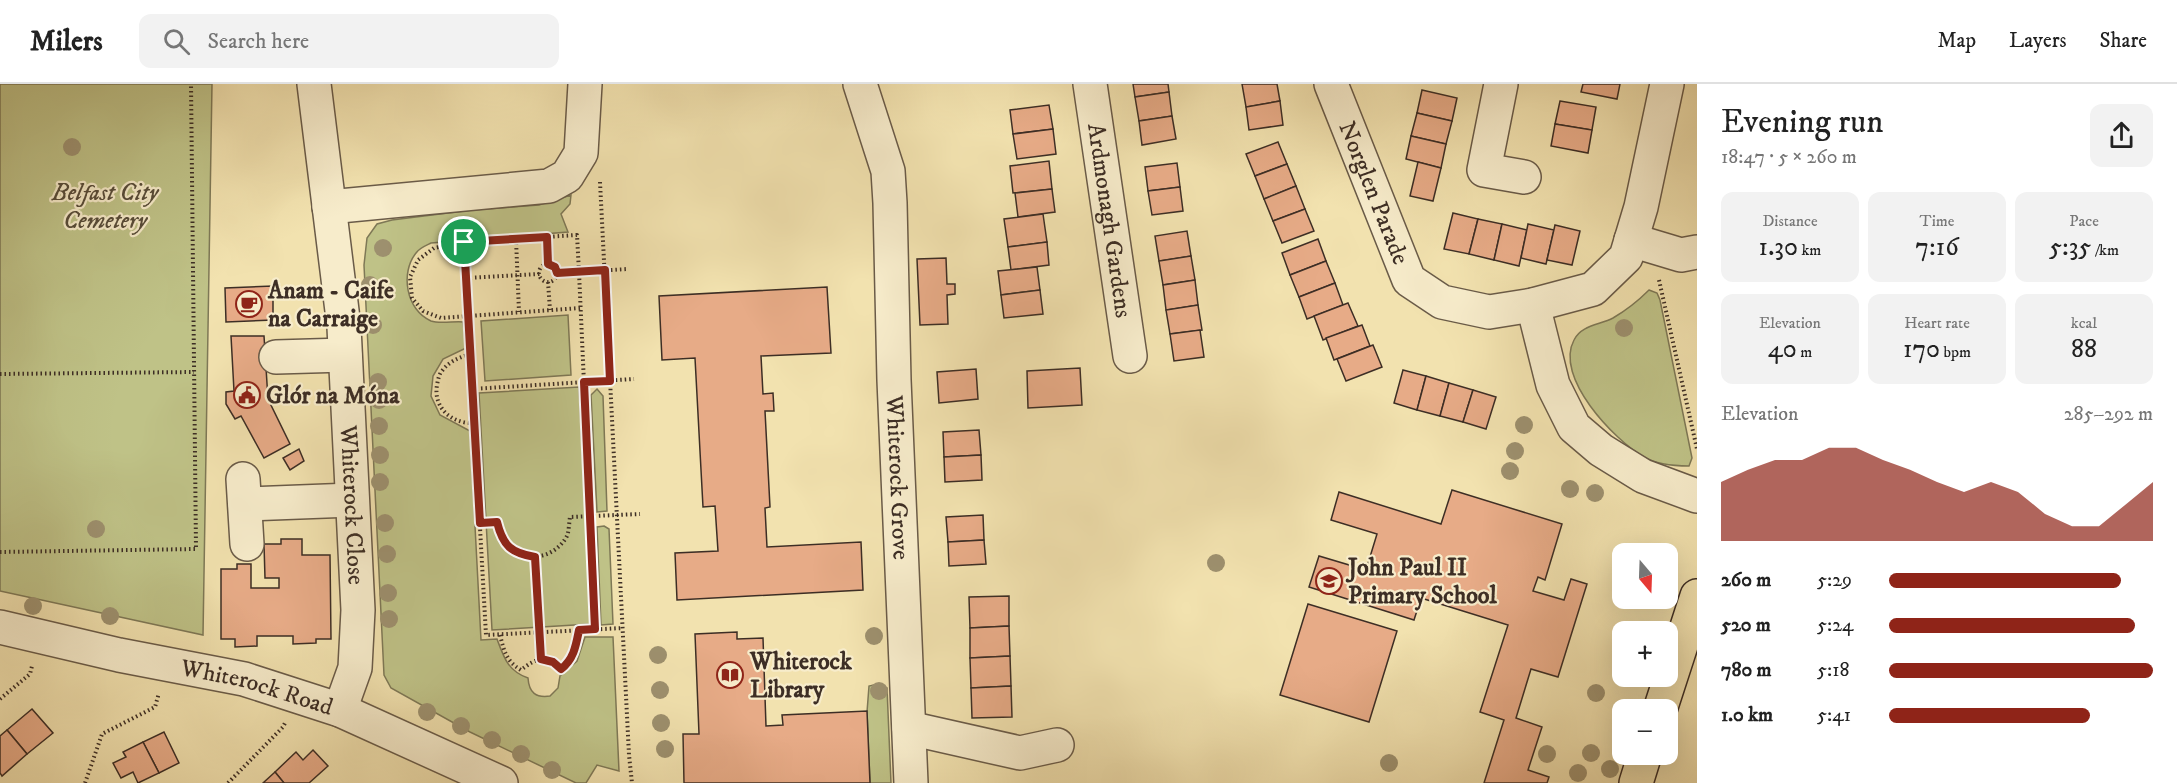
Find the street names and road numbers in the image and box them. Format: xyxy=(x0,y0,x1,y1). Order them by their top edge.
street label: Norglen Parade xyxy=(1331,117,1415,269)
street label: Ardmonagh Gardens xyxy=(1080,121,1138,320)
street label: Whiterock Grove xyxy=(879,393,916,560)
street label: Whiterock Close xyxy=(333,423,371,586)
street label: Whiterock Road xyxy=(177,653,337,723)

